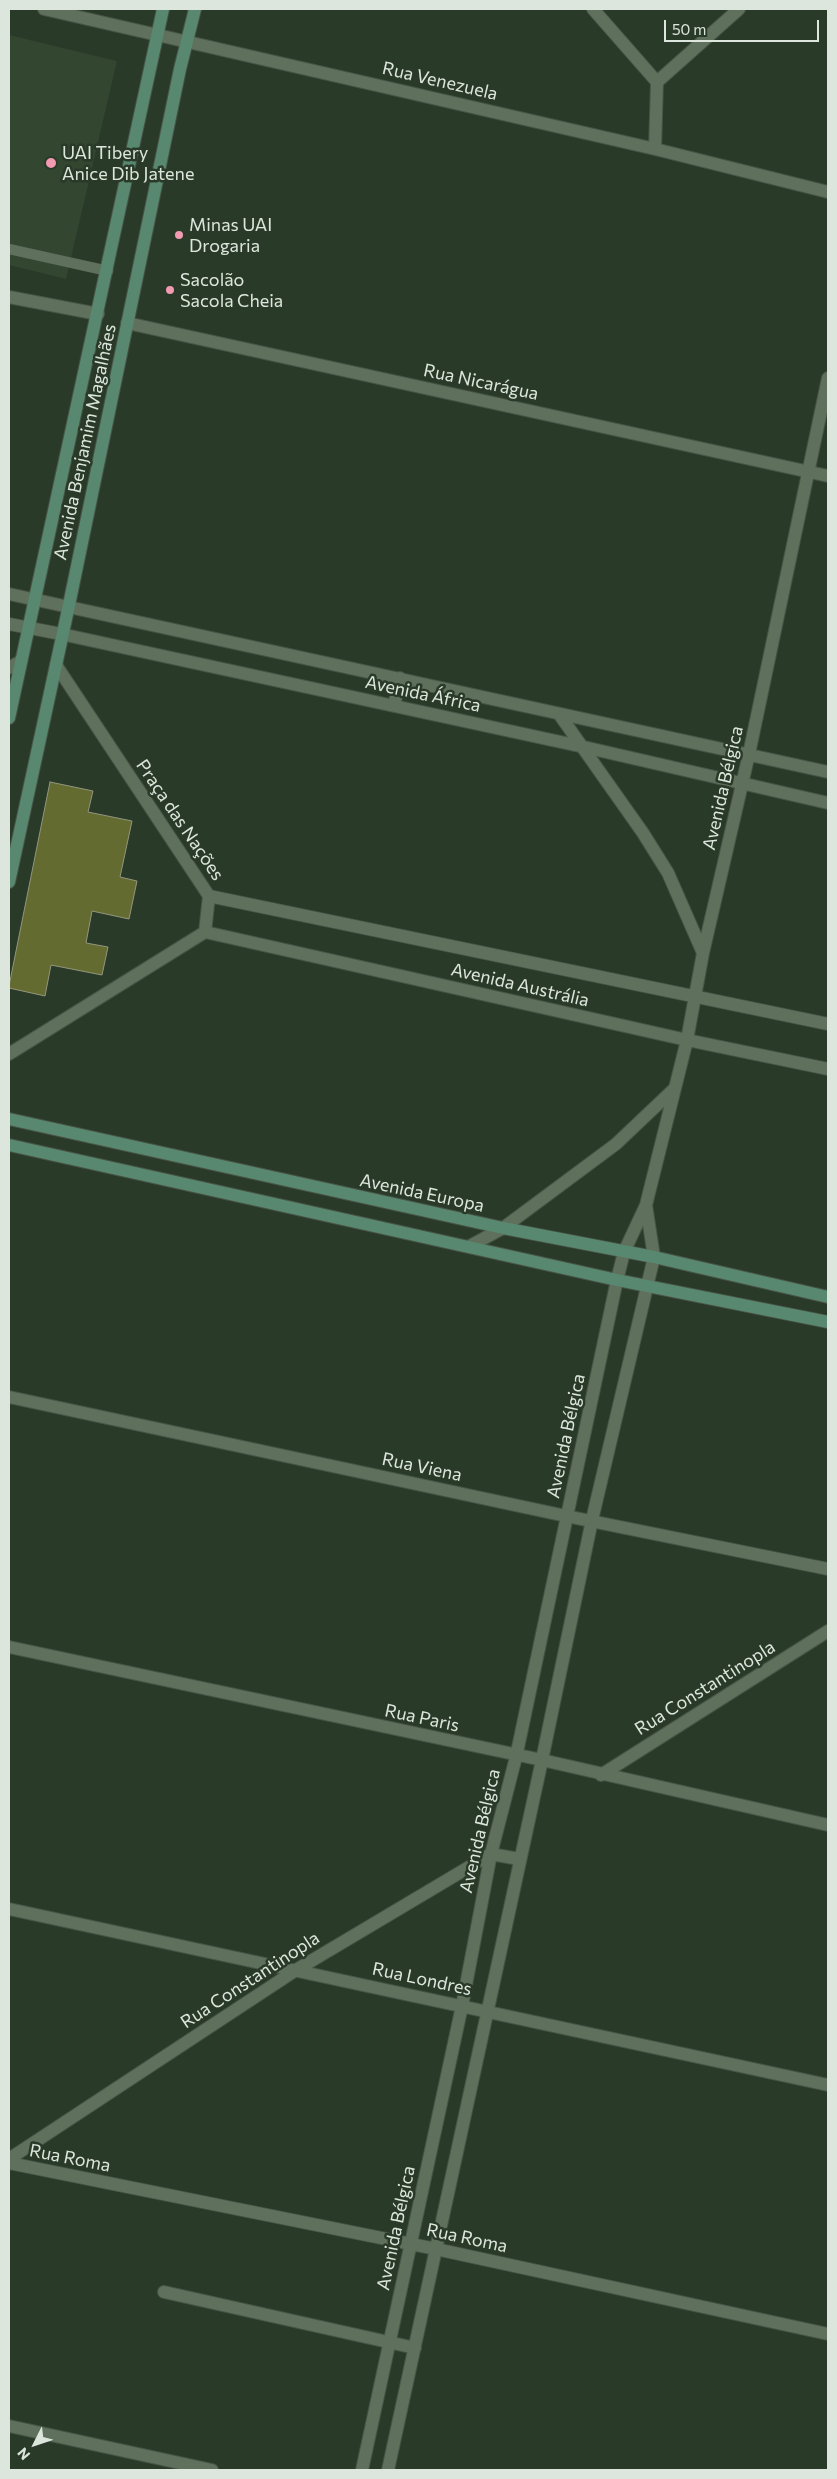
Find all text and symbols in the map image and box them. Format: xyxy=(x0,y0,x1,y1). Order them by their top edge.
scale bar xyxy=(667,10,822,42)
text: 50 m xyxy=(672,20,706,38)
street label: Rua Venezuela xyxy=(380,57,500,105)
place label: UAI Tibery Anice Dib Jatene xyxy=(62,142,194,184)
marker: UAI Tibery Anice Dib Jatene xyxy=(44,156,58,170)
place label: Minas UAI Drogaria xyxy=(189,214,272,256)
marker: Minas UAI Drogaria xyxy=(173,229,185,241)
place label: Sacolão Sacola Cheia xyxy=(180,269,283,312)
marker: Sacolão Sacola Cheia xyxy=(164,284,176,296)
street label: Avenida Benjamim Magalhães xyxy=(49,322,121,562)
street label: Rua Nicarágua xyxy=(422,359,540,405)
street label: Avenida África xyxy=(363,671,483,717)
street label: Avenida Bélgica xyxy=(698,724,748,852)
street label: Praça das Nações xyxy=(132,755,228,885)
street label: Avenida Austrália xyxy=(449,959,591,1011)
street label: Avenida Europa xyxy=(358,1169,486,1217)
street label: Avenida Bélgica xyxy=(542,1372,590,1500)
street label: Rua Viena xyxy=(380,1448,464,1486)
street label: Rua Constantinopla xyxy=(631,1636,779,1740)
street label: Rua Paris xyxy=(383,1700,461,1736)
street label: Avenida Bélgica xyxy=(455,1767,505,1895)
street label: Rua Constantinopla xyxy=(177,1927,323,2033)
street label: Rua Londres xyxy=(370,1958,474,2000)
street label: Rua Roma xyxy=(28,2140,112,2176)
street label: Avenida Bélgica xyxy=(372,2164,420,2292)
street label: Rua Roma xyxy=(425,2219,509,2257)
north arrow xyxy=(10,2419,60,2469)
text: N xyxy=(13,2445,33,2464)

